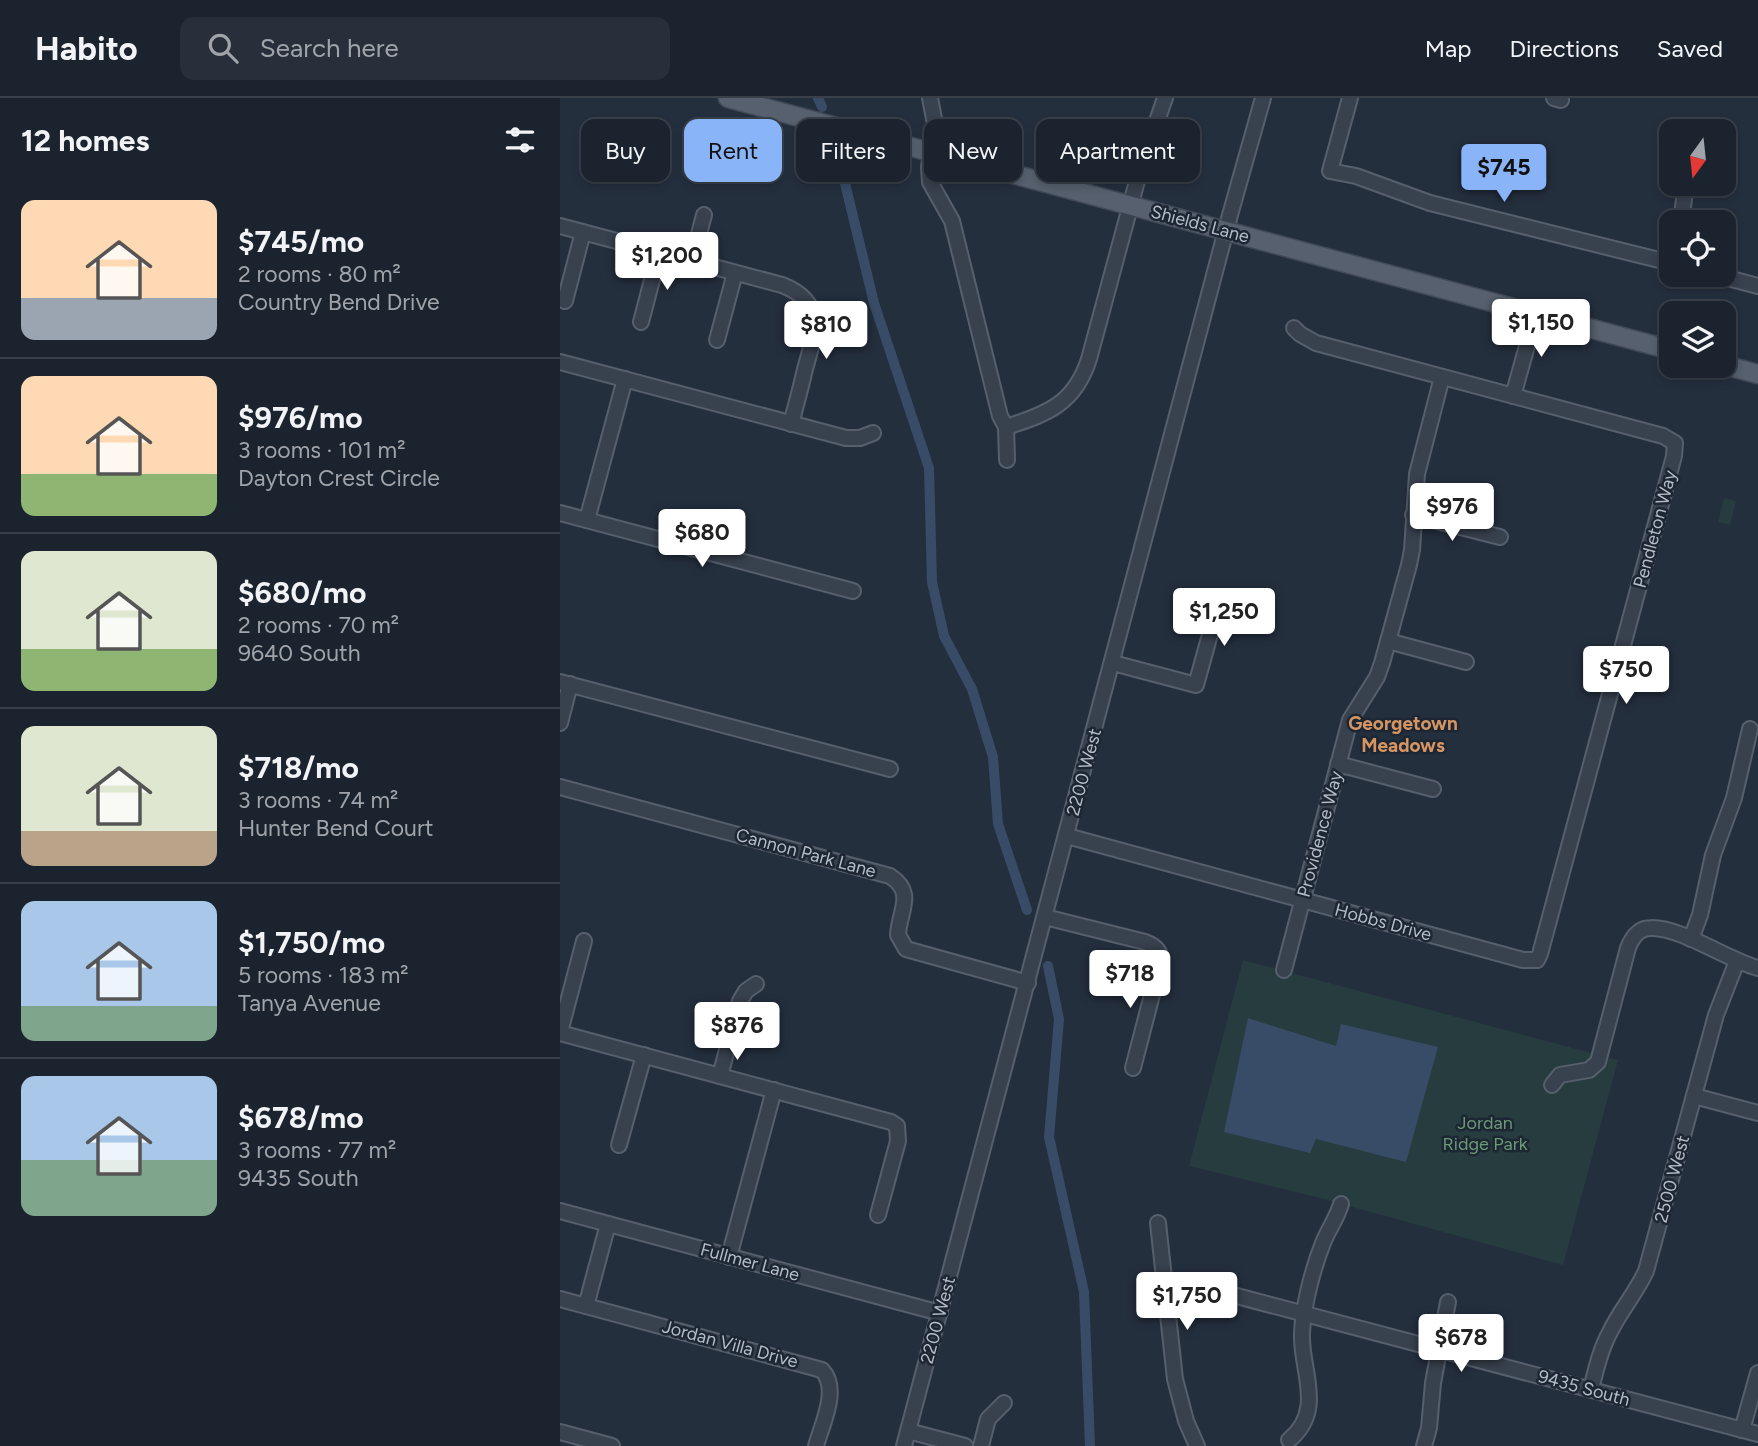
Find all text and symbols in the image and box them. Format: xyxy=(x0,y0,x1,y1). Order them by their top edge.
search box xyxy=(180,17,670,80)
text: Habito xyxy=(35,29,138,68)
icon: search xyxy=(204,29,242,67)
text: Search here xyxy=(260,32,399,64)
text: Map xyxy=(1425,34,1471,63)
text: Directions xyxy=(1509,34,1619,63)
text: Saved xyxy=(1657,34,1723,63)
chip: Buy xyxy=(581,119,670,182)
chip: Rent xyxy=(684,119,782,182)
chip: Filters xyxy=(796,119,910,182)
chip: New xyxy=(924,119,1022,182)
chip: Apartment xyxy=(1036,119,1200,182)
north arrow xyxy=(1659,119,1736,196)
map controls xyxy=(1659,119,1736,378)
icon: filters xyxy=(501,121,539,159)
text: 12 homes xyxy=(21,122,149,159)
pin: $745 xyxy=(1463,144,1545,204)
text: $745 xyxy=(1477,153,1531,181)
street label: Shields Lane xyxy=(1148,200,1252,248)
button: locate xyxy=(1659,210,1736,287)
text: $745/mo xyxy=(238,223,364,260)
icon: home xyxy=(77,228,161,312)
pin: $1,200 xyxy=(610,232,724,292)
text: $1,200 xyxy=(631,241,703,269)
text: 2 rooms · 80 m² xyxy=(238,260,401,288)
text: Country Bend Drive xyxy=(238,288,440,316)
pin: $1,150 xyxy=(1484,300,1598,359)
button: layers xyxy=(1659,301,1736,378)
pin: $810 xyxy=(785,302,867,361)
text: $1,150 xyxy=(1508,308,1574,336)
text: $810 xyxy=(800,310,852,338)
text: $976/mo xyxy=(238,399,363,436)
icon: home xyxy=(77,404,161,488)
text: 3 rooms · 101 m² xyxy=(238,436,405,464)
text: Dayton Crest Circle xyxy=(238,464,440,492)
street label: Pendleton Way xyxy=(1629,467,1681,590)
pin: $976 xyxy=(1411,484,1493,543)
text: $976 xyxy=(1426,492,1478,520)
pin: $680 xyxy=(661,510,743,569)
text: $680 xyxy=(674,518,730,546)
text: $680/mo xyxy=(238,574,366,611)
icon: home xyxy=(77,579,161,663)
pin: $1,250 xyxy=(1167,588,1281,648)
text: $1,250 xyxy=(1189,597,1259,625)
text: 2 rooms · 70 m² xyxy=(238,611,399,639)
text: 9640 South xyxy=(238,639,361,667)
pin: $750 xyxy=(1585,646,1667,706)
text: $750 xyxy=(1599,655,1653,683)
district label: Georgetown Meadows xyxy=(1348,712,1458,757)
street label: 2200 West xyxy=(1062,726,1106,818)
text: $718/mo xyxy=(238,749,359,786)
icon: home xyxy=(77,754,161,838)
street label: Providence Way xyxy=(1293,768,1348,899)
text: 3 rooms · 74 m² xyxy=(238,786,398,814)
text: Hunter Bend Court xyxy=(238,814,433,842)
street label: Cannon Park Lane xyxy=(733,824,879,882)
street label: Hobbs Drive xyxy=(1332,898,1434,946)
text: $1,750/mo xyxy=(238,924,385,961)
icon: home xyxy=(77,929,161,1013)
pin: $718 xyxy=(1089,950,1171,1010)
text: $718 xyxy=(1105,959,1155,987)
text: 5 rooms · 183 m² xyxy=(238,961,409,989)
text: Tanya Avenue xyxy=(238,989,381,1017)
pin: $876 xyxy=(696,1002,778,1062)
text: $876 xyxy=(711,1011,763,1039)
text: $678/mo xyxy=(238,1099,364,1136)
icon: home xyxy=(77,1104,161,1188)
park label: Jordan Ridge Park xyxy=(1442,1112,1528,1155)
street label: 2500 West xyxy=(1650,1133,1694,1225)
text: 3 rooms · 77 m² xyxy=(238,1136,396,1164)
text: 9435 South xyxy=(238,1164,359,1192)
street label: Fullmer Lane xyxy=(698,1238,802,1286)
pin: $1,750 xyxy=(1130,1272,1244,1332)
street label: 2200 West xyxy=(916,1274,960,1366)
text: $1,750 xyxy=(1152,1281,1222,1309)
pin: $678 xyxy=(1420,1314,1502,1374)
street label: Jordan Villa Drive xyxy=(660,1315,801,1373)
text: $678 xyxy=(1435,1323,1487,1351)
street label: 9435 South xyxy=(1536,1365,1632,1411)

